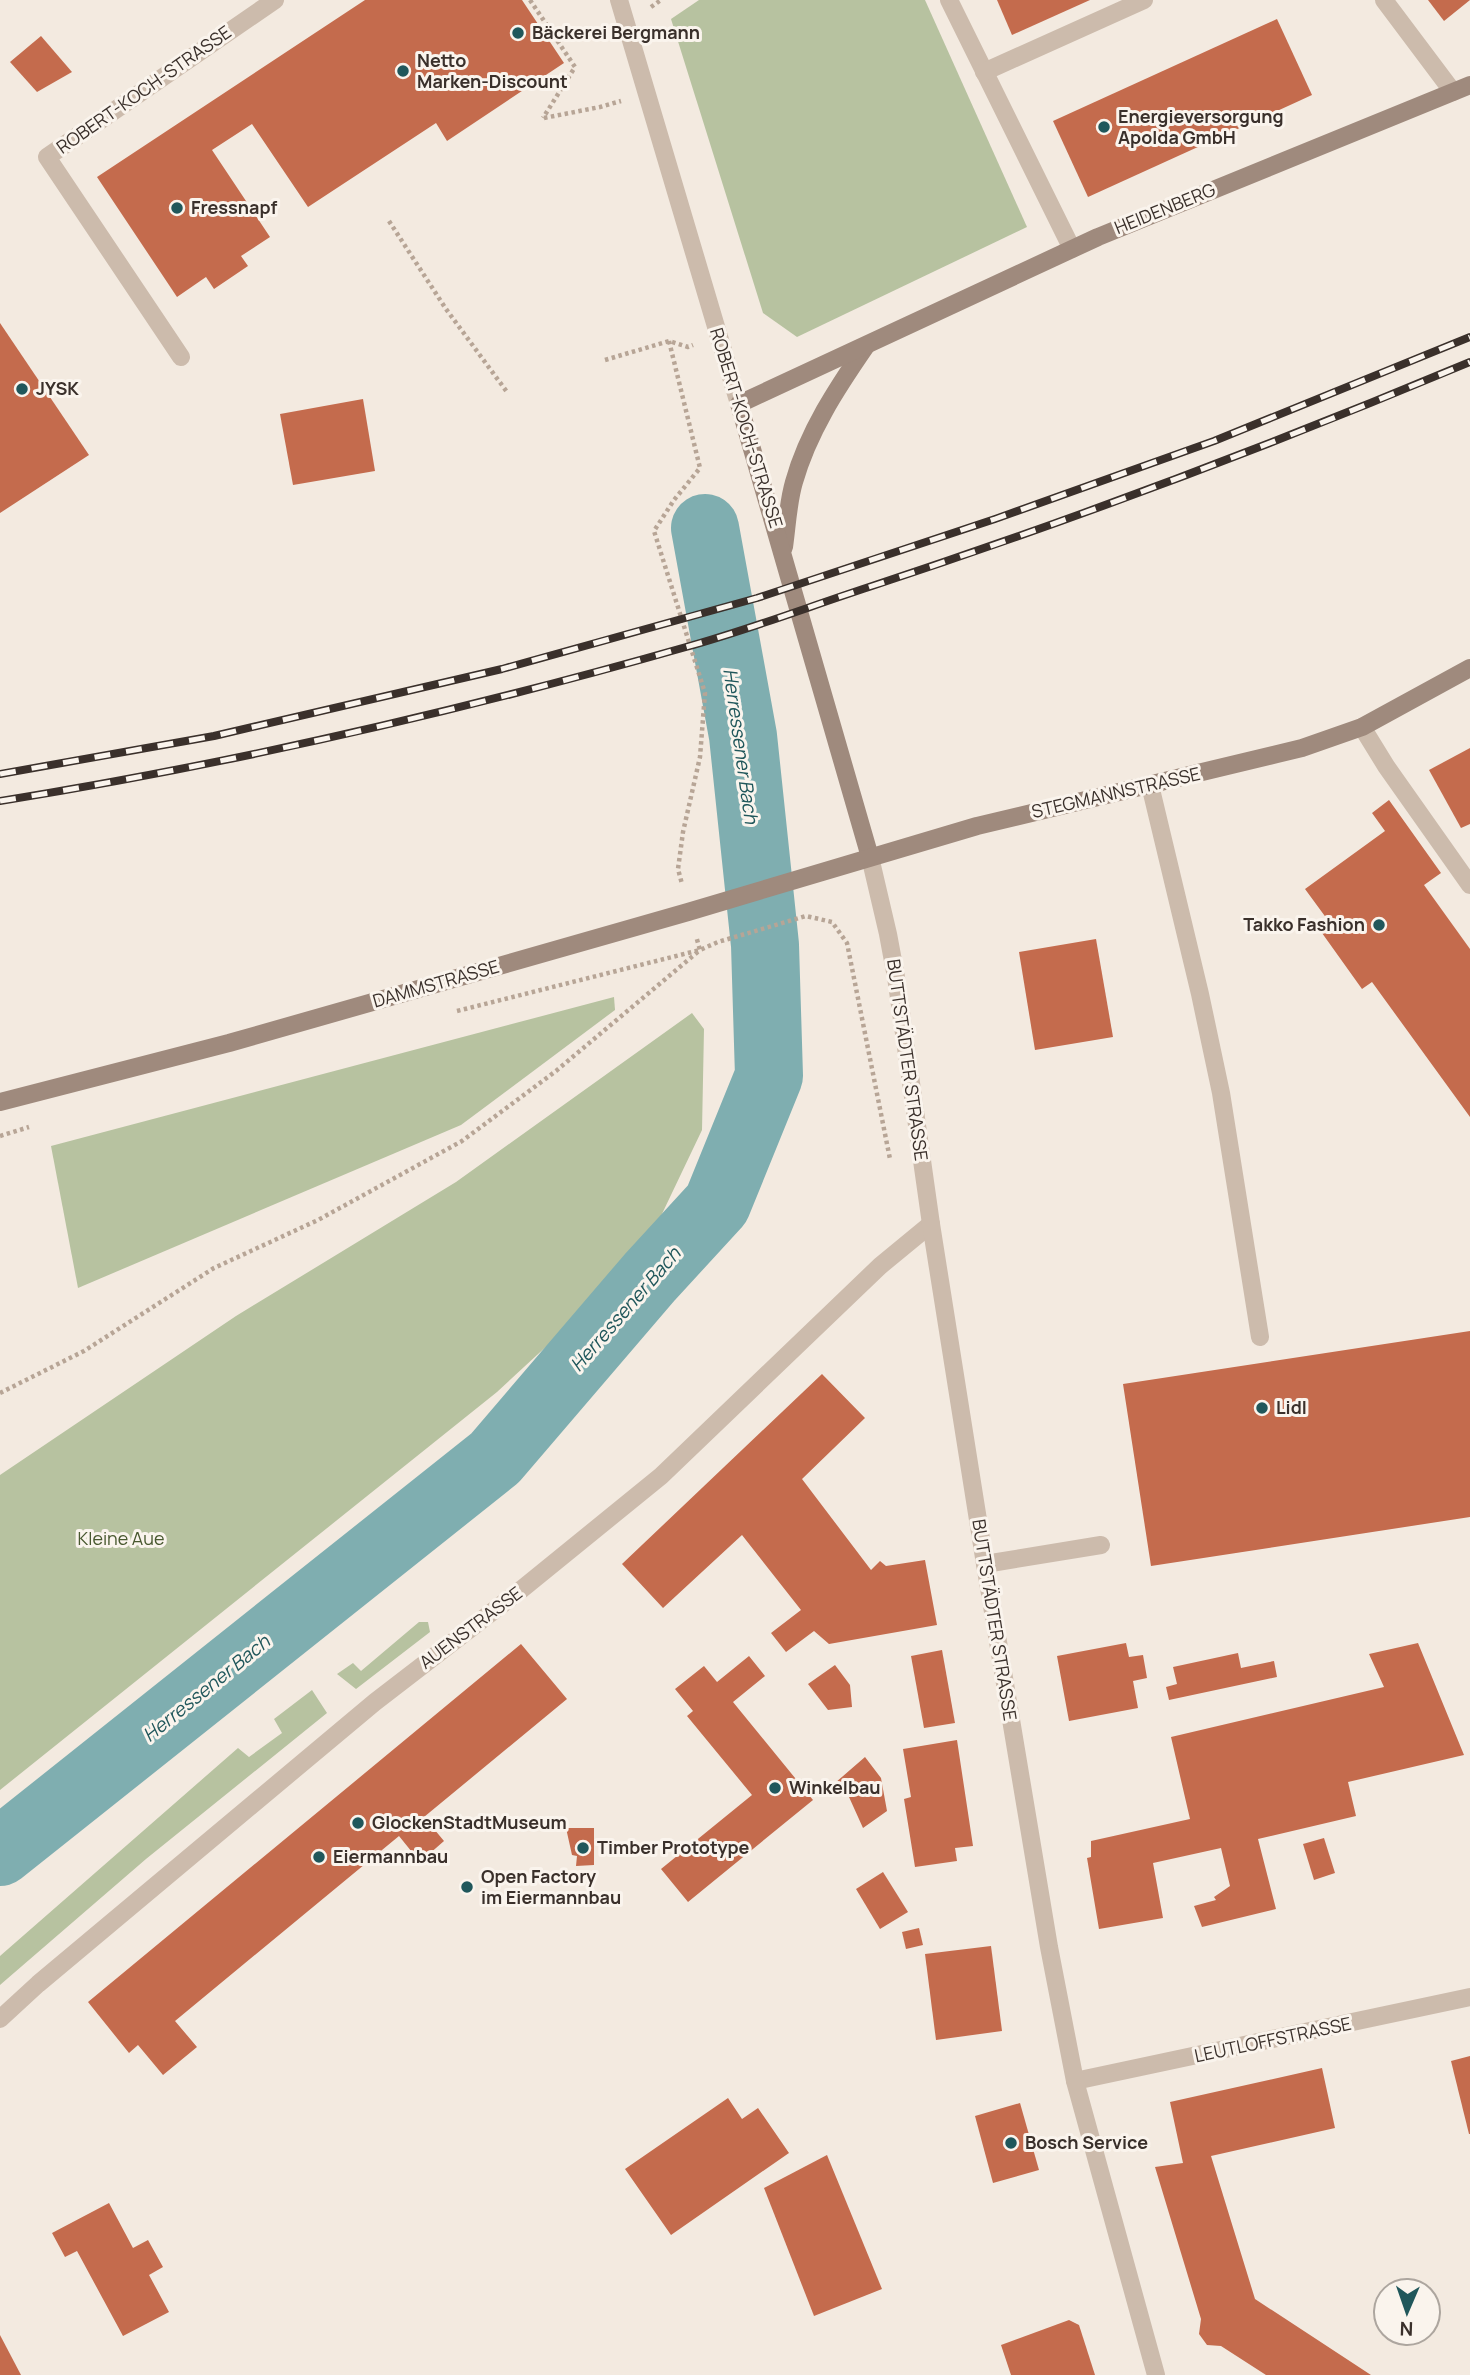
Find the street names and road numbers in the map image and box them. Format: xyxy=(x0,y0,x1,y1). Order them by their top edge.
street label: ROBERT-KOCH-STRASSE xyxy=(51,20,236,159)
street label: HEIDENBERG xyxy=(1111,177,1219,239)
street label: ROBERT-KOCH-STRASSE xyxy=(705,325,789,531)
street label: STEGMANNSTRASSE xyxy=(1029,761,1202,823)
street label: DAMMSTRASSE xyxy=(370,954,502,1013)
street label: BUTTSTÄDTER STRASSE xyxy=(882,957,934,1162)
street label: BUTTSTÄDTER STRASSE xyxy=(967,1517,1023,1722)
street label: AUENSTRASSE xyxy=(414,1581,527,1674)
street label: LEUTLOFFSTRASSE xyxy=(1192,2011,1353,2067)

